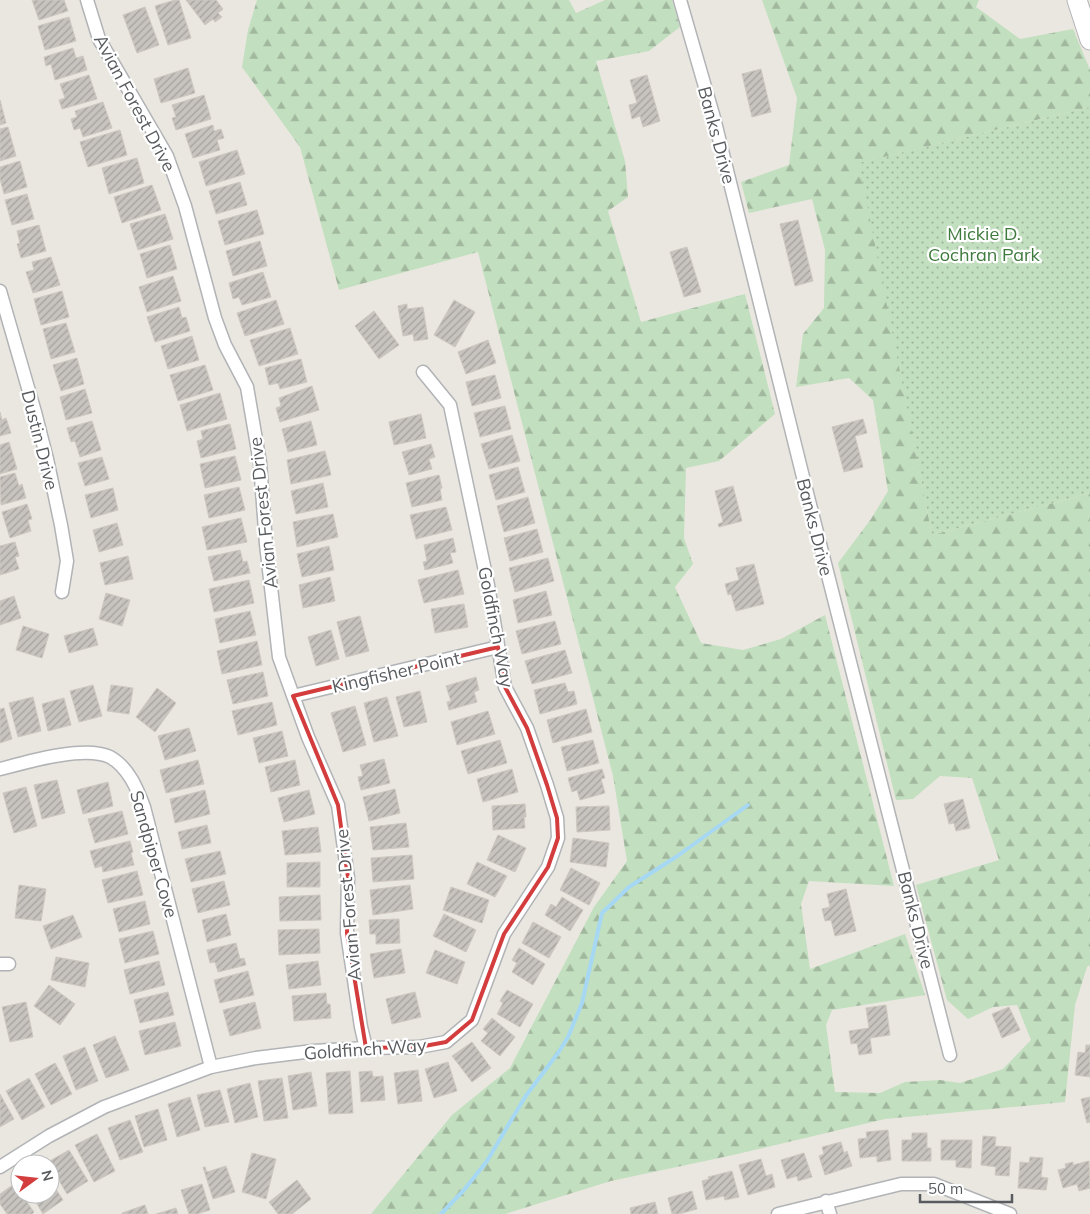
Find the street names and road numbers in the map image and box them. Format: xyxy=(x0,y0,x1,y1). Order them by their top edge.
street label: Avian Forest Drive xyxy=(89,30,181,176)
street label: Banks Drive xyxy=(693,84,741,186)
street label: Dustin Drive xyxy=(17,388,63,492)
street label: Avian Forest Drive xyxy=(244,436,282,590)
street label: Banks Drive xyxy=(792,476,838,578)
street label: Goldfinch Way xyxy=(473,565,519,690)
street label: Kingfisher Point xyxy=(330,646,462,698)
street label: Sandpiper Cove xyxy=(125,788,183,920)
street label: Avian Forest Drive xyxy=(330,828,366,982)
street label: Banks Drive xyxy=(893,869,939,971)
street label: Goldfinch Way xyxy=(303,1033,427,1065)

